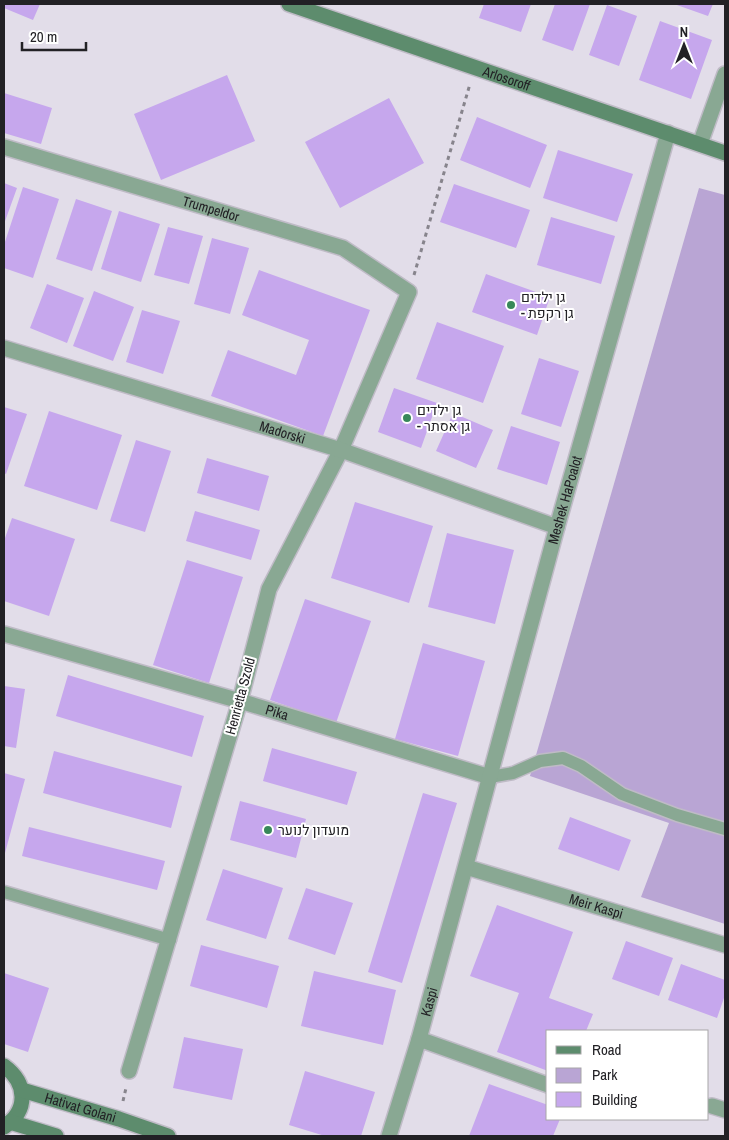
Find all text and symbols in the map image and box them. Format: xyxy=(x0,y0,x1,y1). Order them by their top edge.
scale bar xyxy=(22,20,86,52)
north arrow xyxy=(659,20,709,70)
text: N xyxy=(680,23,688,41)
text: 20 m xyxy=(30,26,57,47)
street label: Arlosoroff xyxy=(480,62,533,95)
street label: Trumpeldor xyxy=(180,192,242,226)
place label: גן ילדים - גן רקפת xyxy=(521,288,574,322)
marker: גן ילדים - גן רקפת xyxy=(505,299,517,311)
place label: גן ילדים - גן אסתר xyxy=(417,401,470,435)
marker: גן ילדים - גן אסתר xyxy=(401,412,413,424)
street label: Madorski xyxy=(257,417,308,448)
street label: Meshek HaPoalot xyxy=(544,454,586,546)
street label: Henrietta Szold xyxy=(221,655,259,737)
street label: Pika xyxy=(263,700,291,724)
place label: מועדון לנוער xyxy=(278,821,349,839)
marker: מועדון לנוער xyxy=(262,824,274,836)
street label: Meir Kaspi xyxy=(567,890,625,923)
street label: Kaspi xyxy=(416,985,442,1018)
legend xyxy=(546,1030,709,1120)
text: Road xyxy=(592,1039,621,1060)
text: Park xyxy=(592,1064,618,1085)
street label: Hativat Golani xyxy=(43,1088,118,1127)
text: Building xyxy=(592,1089,637,1110)

